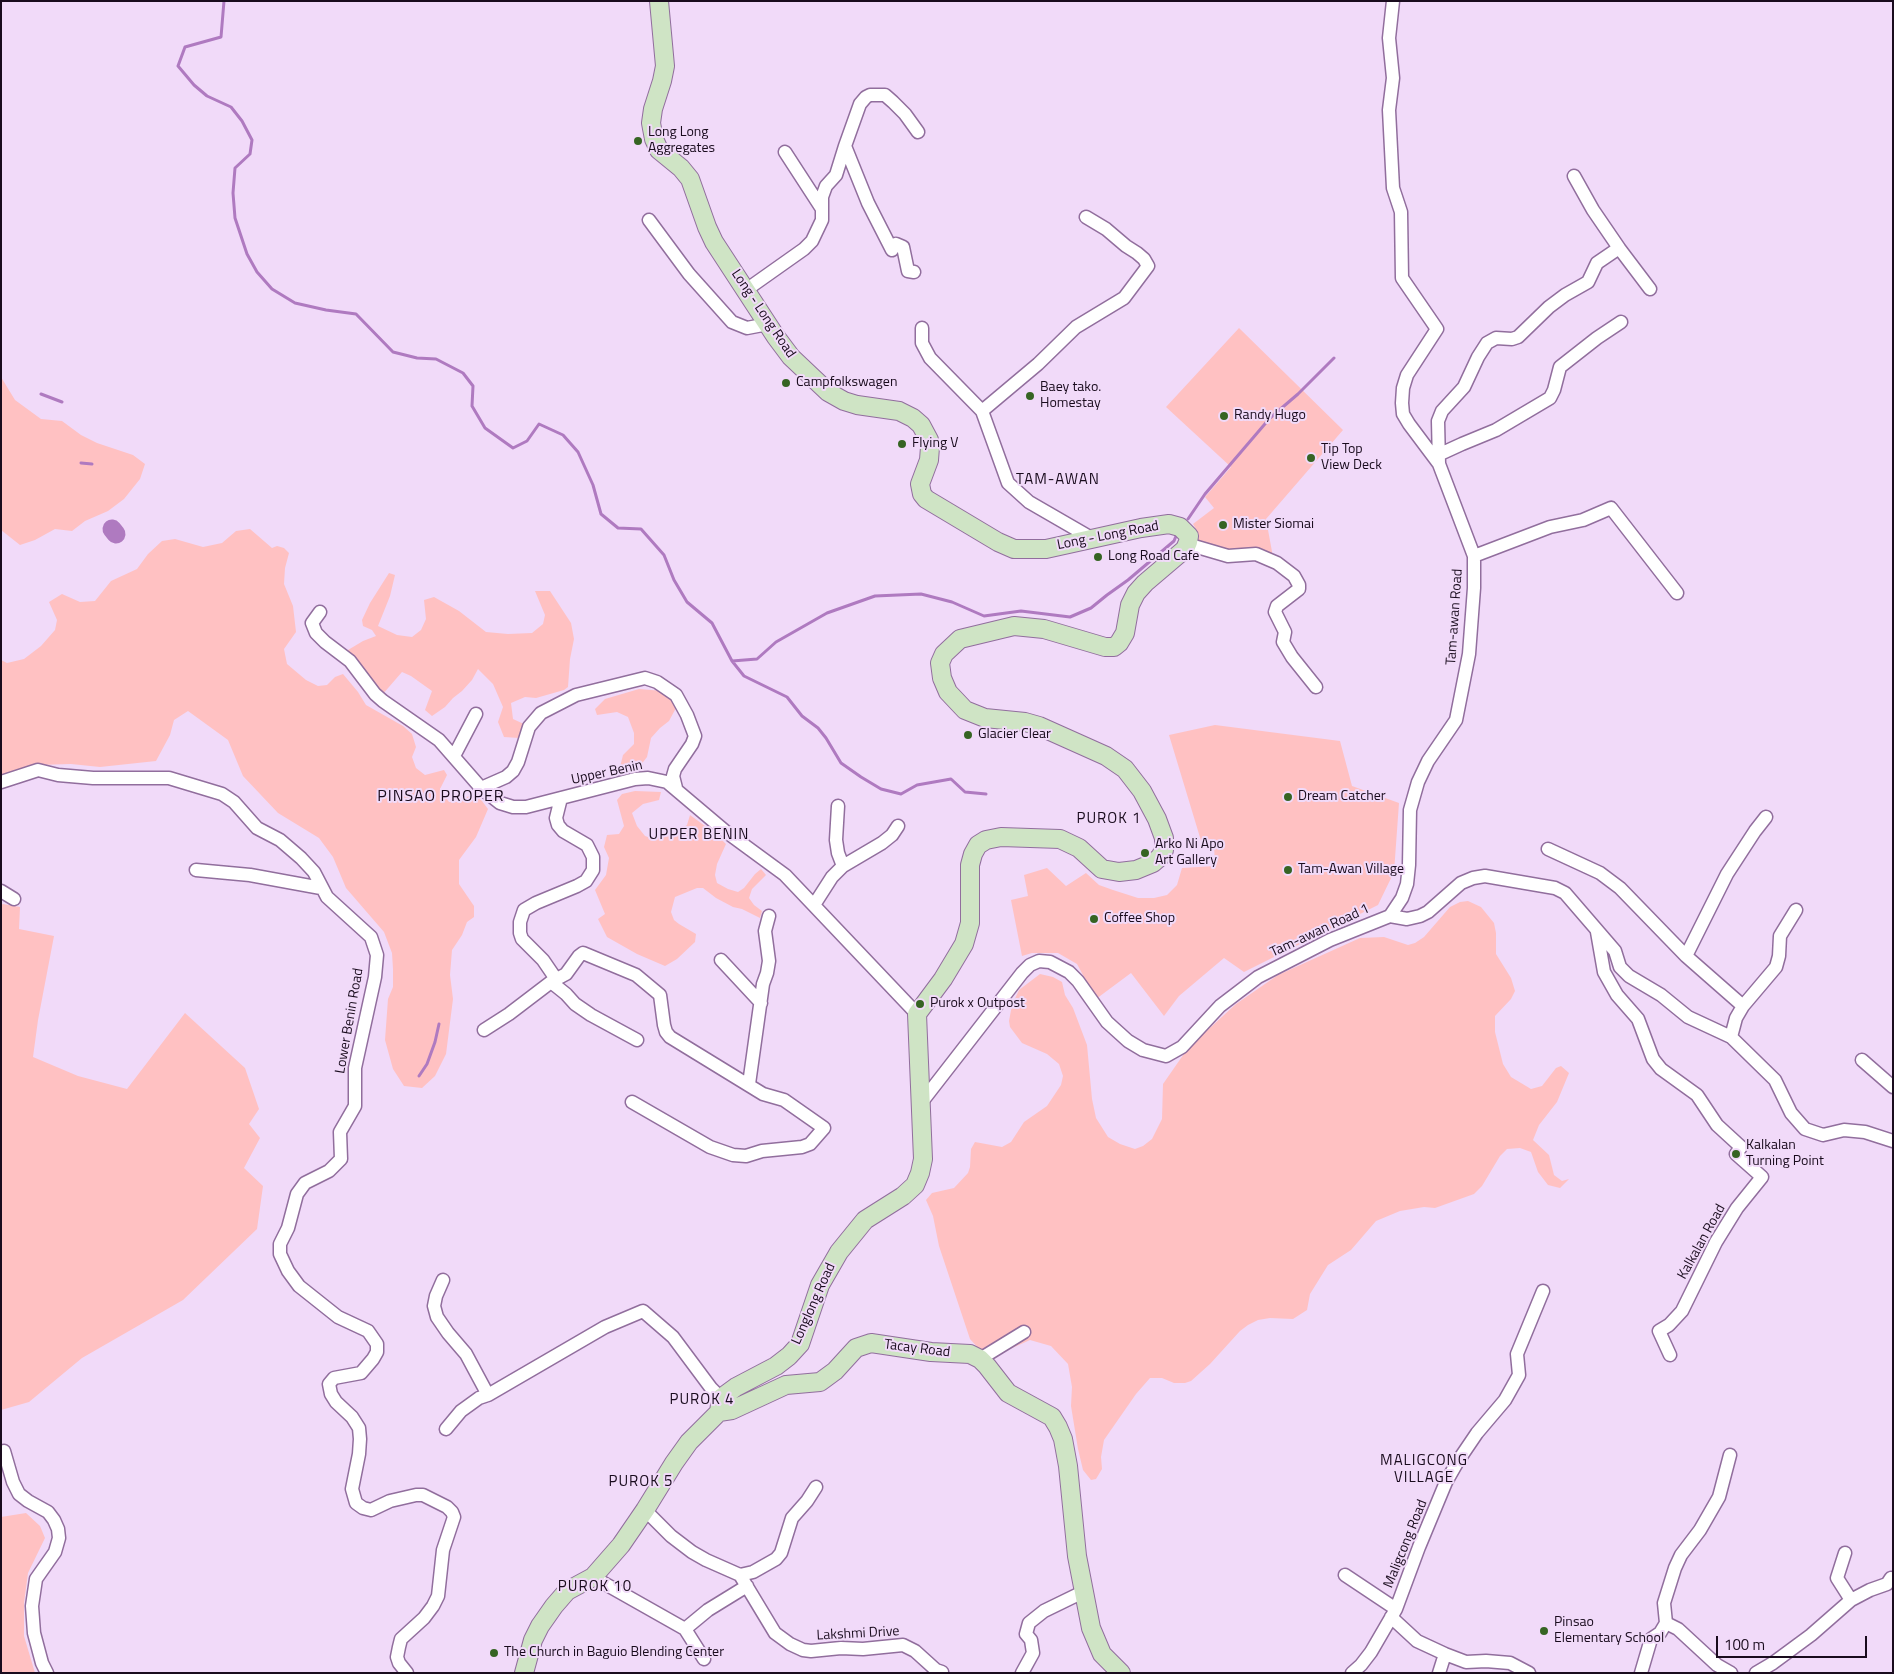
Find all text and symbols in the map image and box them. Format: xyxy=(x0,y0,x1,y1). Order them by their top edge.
place label: Long Long Aggregates xyxy=(648,125,715,158)
marker: Long Long Aggregates xyxy=(632,135,644,147)
street label: Long - Long Road xyxy=(727,267,799,361)
place label: Campfolkswagen xyxy=(796,375,897,391)
marker: Campfolkswagen xyxy=(780,377,792,389)
place label: Baey tako. Homestay xyxy=(1040,380,1101,412)
marker: Baey tako. Homestay xyxy=(1024,390,1036,402)
place label: Randy Hugo xyxy=(1234,408,1306,424)
marker: Randy Hugo xyxy=(1218,410,1230,422)
place label: Flying V xyxy=(912,436,958,452)
marker: Flying V xyxy=(896,438,908,450)
place label: Tip Top View Deck xyxy=(1321,442,1382,474)
marker: Tip Top View Deck xyxy=(1305,452,1317,464)
district label: TAM-AWAN xyxy=(1015,471,1101,489)
place label: Mister Siomai xyxy=(1233,517,1314,533)
street label: Long - Long Road xyxy=(1056,518,1160,554)
marker: Mister Siomai xyxy=(1217,519,1229,531)
place label: Long Road Cafe xyxy=(1108,549,1199,565)
marker: Long Road Cafe xyxy=(1092,551,1104,563)
street label: Tam-awan Road xyxy=(1443,568,1467,666)
place label: Glacier Clear xyxy=(978,727,1051,743)
marker: Glacier Clear xyxy=(962,729,974,741)
street label: Upper Benin xyxy=(570,757,644,789)
district label: PINSAO PROPER xyxy=(376,787,506,807)
place label: Dream Catcher xyxy=(1298,789,1386,805)
marker: Dream Catcher xyxy=(1282,791,1294,803)
district label: PUROK 1 xyxy=(1076,810,1142,828)
district label: UPPER BENIN xyxy=(647,826,751,844)
place label: Arko Ni Apo Art Gallery xyxy=(1155,837,1224,870)
marker: Arko Ni Apo Art Gallery xyxy=(1139,847,1151,859)
place label: Tam-Awan Village xyxy=(1298,862,1404,878)
marker: Tam-Awan Village xyxy=(1282,864,1294,876)
street label: Tam-awan Road 1 xyxy=(1268,901,1372,961)
place label: Coffee Shop xyxy=(1104,911,1175,927)
marker: Coffee Shop xyxy=(1088,913,1100,925)
street label: Lower Benin Road xyxy=(332,967,368,1075)
place label: Purok x Outpost xyxy=(930,996,1025,1012)
marker: Purok x Outpost xyxy=(914,998,926,1010)
place label: Kalkalan Turning Point xyxy=(1746,1138,1824,1170)
marker: Kalkalan Turning Point xyxy=(1730,1148,1742,1160)
street label: Kalkalan Road xyxy=(1675,1202,1729,1282)
street label: Longlong Road xyxy=(789,1261,839,1347)
street label: Tacay Road xyxy=(883,1337,951,1361)
district label: PUROK 4 xyxy=(669,1391,735,1409)
district label: MALIGCONG VILLAGE xyxy=(1379,1452,1469,1487)
district label: PUROK 5 xyxy=(608,1473,674,1491)
street label: Maligcong Road xyxy=(1381,1497,1431,1591)
district label: PUROK 10 xyxy=(557,1578,633,1596)
place label: Pinsao Elementary School xyxy=(1554,1615,1664,1648)
street label: Lakshmi Drive xyxy=(816,1623,900,1645)
marker: Pinsao Elementary School xyxy=(1538,1625,1550,1637)
scale bar xyxy=(1719,1626,1870,1658)
text: 100 m xyxy=(1724,1633,1765,1656)
place label: The Church in Baguio Blending Center xyxy=(504,1645,724,1661)
marker: The Church in Baguio Blending Center xyxy=(488,1647,500,1659)

